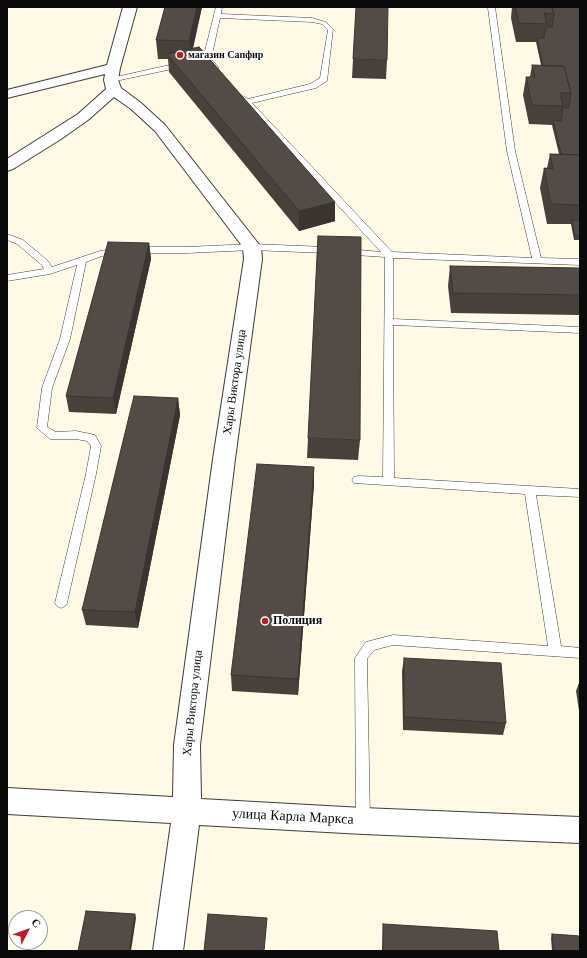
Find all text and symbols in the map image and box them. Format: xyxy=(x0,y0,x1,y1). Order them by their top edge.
place label: магазин Сапфир xyxy=(188,49,263,61)
marker: магазин Сапфир xyxy=(175,50,185,60)
street label: Хары Виктора улица xyxy=(220,328,250,436)
place label: Полиция xyxy=(273,614,322,628)
marker: Полиция xyxy=(260,616,270,626)
street label: Хары Виктора улица xyxy=(180,649,206,757)
street label: улица Карла Маркса xyxy=(232,805,354,829)
north arrow xyxy=(8,910,48,950)
text: С xyxy=(29,916,43,930)

